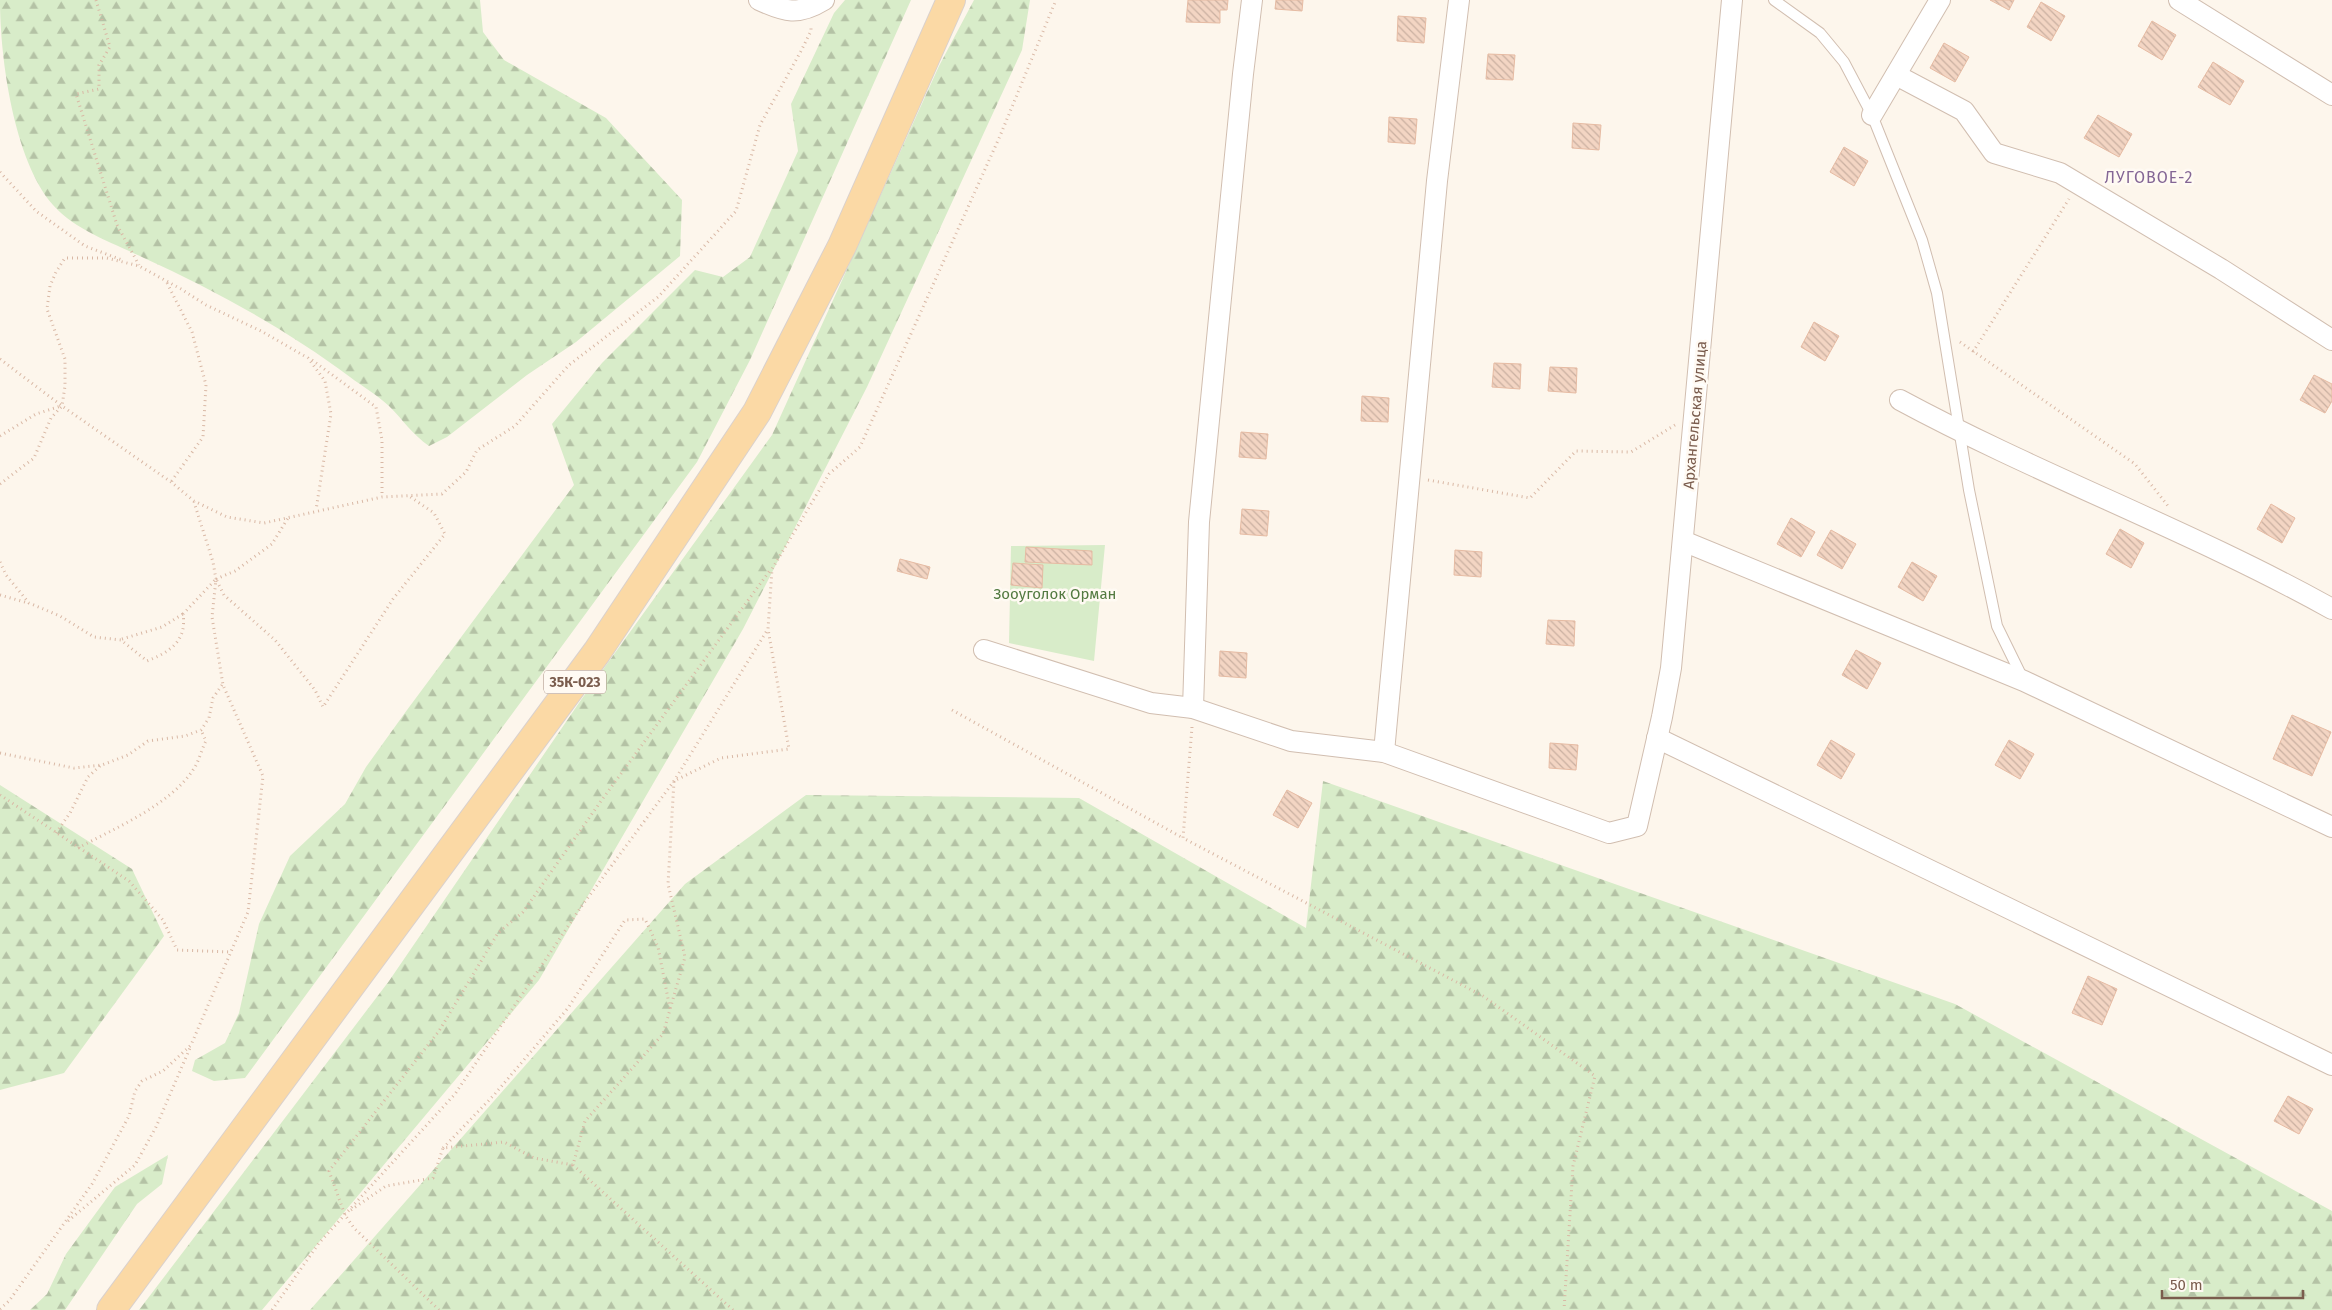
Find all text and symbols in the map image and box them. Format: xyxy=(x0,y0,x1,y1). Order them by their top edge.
district label: ЛУГОВОЕ-2 xyxy=(2105,168,2193,187)
street label: Архангельская улица xyxy=(1680,340,1710,490)
park label: Зооуголок Орман xyxy=(994,585,1116,603)
road number: 35К-023 xyxy=(544,670,606,694)
scale bar xyxy=(2162,1268,2303,1300)
text: 50 m xyxy=(2170,1276,2203,1294)

